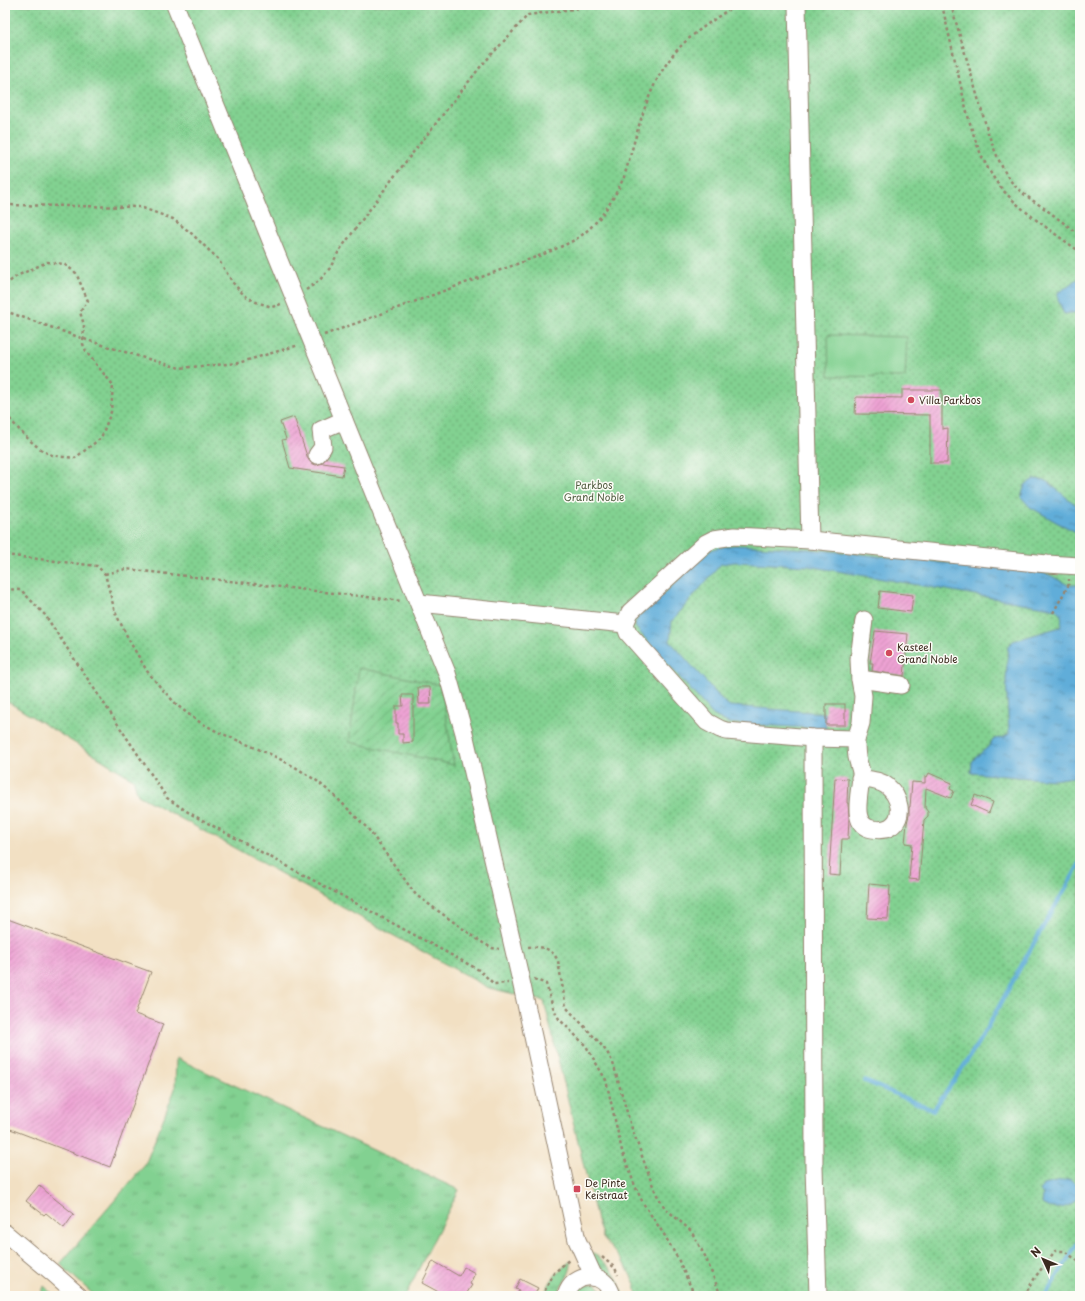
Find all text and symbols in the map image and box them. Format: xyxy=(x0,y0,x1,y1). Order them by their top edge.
place label: Villa Parkbos xyxy=(919,392,981,407)
marker: Villa Parkbos xyxy=(906,395,916,405)
park label: Parkbos Grand Noble xyxy=(564,477,624,504)
place label: Kasteel Grand Noble xyxy=(897,639,958,666)
marker: Kasteel Grand Noble xyxy=(884,648,894,658)
place label: De Pinte Keistraat xyxy=(585,1175,628,1202)
marker: De Pinte Keistraat xyxy=(572,1184,582,1194)
north arrow xyxy=(1023,1239,1063,1279)
text: N xyxy=(1026,1242,1045,1261)

